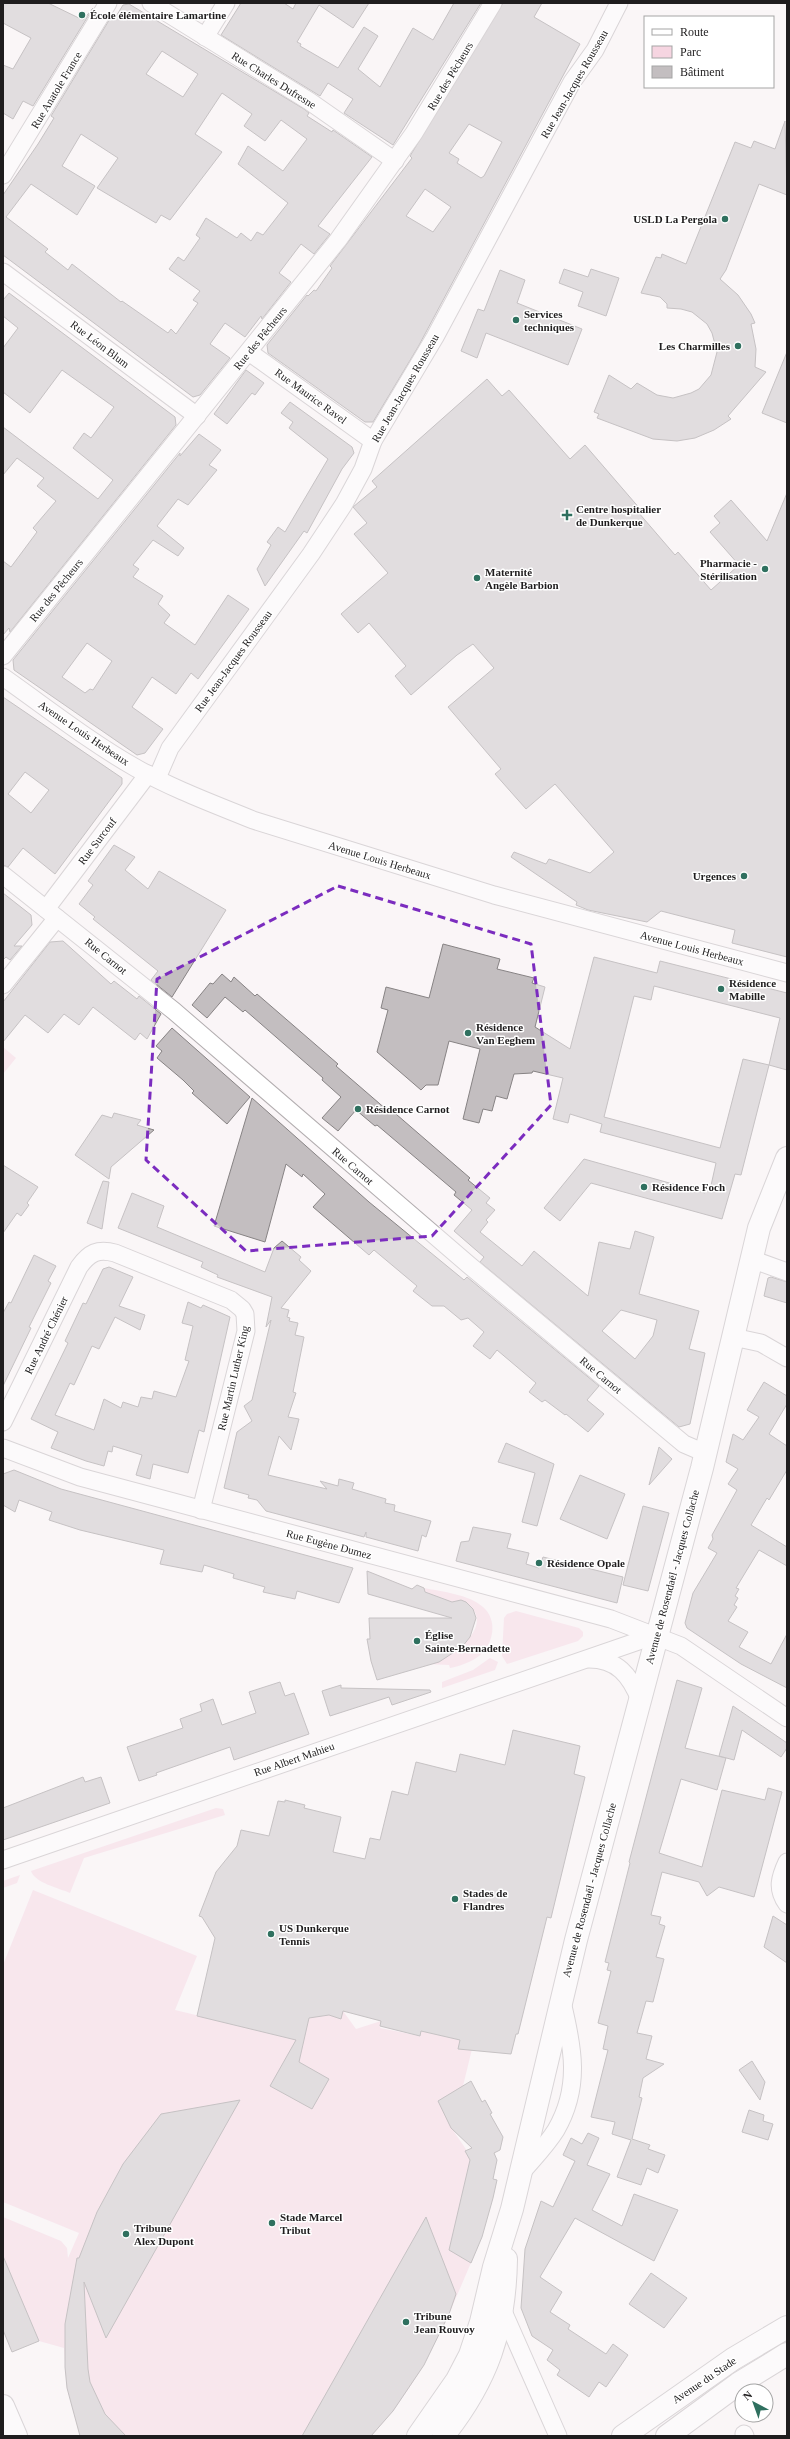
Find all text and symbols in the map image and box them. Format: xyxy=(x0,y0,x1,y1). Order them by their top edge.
place label: École élémentaire Lamartine xyxy=(90,9,226,21)
marker: École élémentaire Lamartine xyxy=(77,10,87,20)
legend xyxy=(644,16,774,88)
text: Route xyxy=(680,25,709,39)
street label: Rue Jean-Jacques Rousseau xyxy=(538,27,610,140)
street label: Rue des Pêcheurs xyxy=(425,40,475,112)
text: Parc xyxy=(680,45,701,59)
street label: Rue Anatole France xyxy=(28,49,84,131)
street label: Rue Charles Dufresne xyxy=(230,49,318,111)
text: Bâtiment xyxy=(680,65,725,79)
place label: USLD La Pergola xyxy=(633,213,717,225)
marker: USLD La Pergola xyxy=(720,214,730,224)
street label: Rue des Pêcheurs xyxy=(231,304,289,372)
place label: Services techniques xyxy=(524,308,575,333)
marker: Services techniques xyxy=(511,315,521,325)
street label: Rue Léon Blum xyxy=(68,318,132,370)
street label: Rue Jean-Jacques Rousseau xyxy=(369,331,441,444)
place label: Les Charmilles xyxy=(659,340,731,352)
marker: Les Charmilles xyxy=(733,341,743,351)
street label: Rue Maurice Ravel xyxy=(273,366,349,426)
place label: Centre hospitalier de Dunkerque xyxy=(576,503,661,528)
marker: Centre hospitalier de Dunkerque xyxy=(561,509,573,521)
street label: Rue des Pêcheurs xyxy=(27,556,85,624)
place label: Pharmacie - Stérilisation xyxy=(700,557,757,582)
marker: Pharmacie - Stérilisation xyxy=(760,564,770,574)
place label: Maternité Angèle Barbion xyxy=(485,566,559,591)
marker: Maternité Angèle Barbion xyxy=(472,573,482,583)
street label: Rue Jean-Jacques Rousseau xyxy=(192,607,274,714)
street label: Avenue Louis Herbeaux xyxy=(36,698,132,768)
street label: Rue Surcouf xyxy=(76,815,119,867)
street label: Avenue Louis Herbeaux xyxy=(327,839,433,881)
place label: Urgences xyxy=(693,870,737,882)
marker: Urgences xyxy=(739,871,749,881)
street label: Avenue Louis Herbeaux xyxy=(639,928,746,968)
street label: Rue Carnot xyxy=(83,935,129,977)
place label: Résidence Mabille xyxy=(729,977,776,1002)
marker: Résidence Mabille xyxy=(716,984,726,994)
place label: Résidence Van Eeghem xyxy=(476,1021,535,1046)
marker: Résidence Van Eeghem xyxy=(463,1028,473,1038)
place label: Résidence Carnot xyxy=(366,1103,450,1115)
marker: Résidence Carnot xyxy=(353,1104,363,1114)
street label: Rue Carnot xyxy=(330,1145,376,1187)
place label: Résidence Foch xyxy=(652,1181,725,1193)
marker: Résidence Foch xyxy=(639,1182,649,1192)
street label: Rue André Chénier xyxy=(22,1294,70,1376)
street label: Rue Martin Luther King xyxy=(215,1324,251,1432)
street label: Rue Carnot xyxy=(578,1354,624,1396)
street label: Avenue de Rosendaël - Jacques Collache xyxy=(643,1488,701,1666)
street label: Rue Eugène Dumez xyxy=(285,1527,373,1561)
place label: Résidence Opale xyxy=(547,1557,625,1569)
marker: Résidence Opale xyxy=(534,1558,544,1568)
place label: Église Sainte-Bernadette xyxy=(425,1629,510,1654)
marker: Église Sainte-Bernadette xyxy=(412,1636,422,1646)
street label: Rue Albert Mahieu xyxy=(252,1739,336,1778)
street label: Avenue de Rosendaël - Jacques Collache xyxy=(560,1801,618,1979)
place label: Stades de Flandres xyxy=(463,1887,507,1912)
marker: Stades de Flandres xyxy=(450,1894,460,1904)
place label: US Dunkerque Tennis xyxy=(279,1922,349,1947)
marker: US Dunkerque Tennis xyxy=(266,1929,276,1939)
place label: Stade Marcel Tribut xyxy=(280,2211,342,2236)
marker: Stade Marcel Tribut xyxy=(267,2218,277,2228)
place label: Tribune Alex Dupont xyxy=(134,2222,194,2247)
marker: Tribune Alex Dupont xyxy=(121,2229,131,2239)
place label: Tribune Jean Rouvoy xyxy=(414,2310,475,2335)
marker: Tribune Jean Rouvoy xyxy=(401,2317,411,2327)
street label: Avenue du Stade xyxy=(670,2354,738,2406)
north arrow xyxy=(734,2383,774,2423)
text: N xyxy=(741,2388,754,2403)

